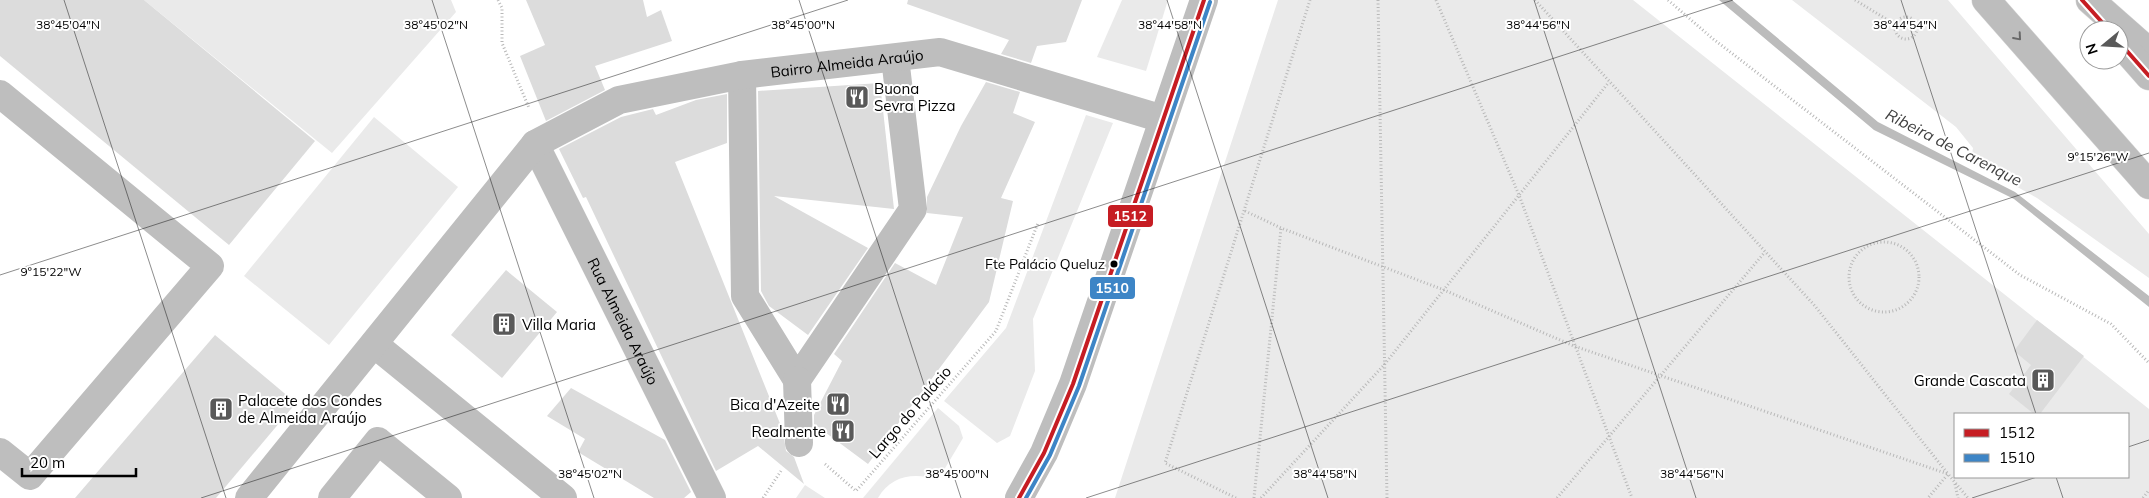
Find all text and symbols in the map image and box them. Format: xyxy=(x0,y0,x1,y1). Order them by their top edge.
text: 38°45'04"N xyxy=(36,17,100,32)
text: 38°45'02"N xyxy=(404,17,468,32)
text: 38°45'00"N xyxy=(771,17,835,32)
text: 38°44'58"N xyxy=(1138,17,1202,32)
text: 38°44'56"N xyxy=(1506,17,1570,32)
text: 38°44'54"N xyxy=(1873,17,1937,32)
north arrow xyxy=(2079,20,2129,70)
one-way arrow xyxy=(2013,31,2022,40)
text: N xyxy=(2081,41,2102,57)
street label: Bairro Almeida Araújo xyxy=(769,45,924,81)
place label: Buona Sevra Pizza xyxy=(874,79,956,115)
restaurant icon: Buona Sevra Pizza xyxy=(844,84,870,110)
water label: Ribeira de Carenque xyxy=(1882,104,2026,190)
text: 9°15'26"W xyxy=(2067,149,2129,164)
line badge: 1512 xyxy=(1107,204,1154,228)
text: 1512 xyxy=(1113,207,1147,225)
street label: Rua Almeida Araújo xyxy=(584,254,663,388)
place label: Fte Palácio Queluz xyxy=(985,255,1105,273)
marker: Fte Palácio Queluz xyxy=(1109,259,1119,269)
text: 9°15'22"W xyxy=(20,264,82,279)
line badge: 1510 xyxy=(1089,276,1136,300)
text: 1510 xyxy=(1095,279,1129,297)
building icon: Villa Maria xyxy=(491,311,517,337)
place label: Villa Maria xyxy=(522,315,596,334)
street label: Largo do Palácio xyxy=(865,362,955,462)
building icon: Grande Cascata xyxy=(2030,367,2056,393)
place label: Grande Cascata xyxy=(1914,371,2026,390)
place label: Palacete dos Condes de Almeida Araújo xyxy=(238,391,382,427)
restaurant icon: Bica d'Azeite xyxy=(825,391,851,417)
place label: Bica d'Azeite xyxy=(730,395,820,414)
building icon: Palacete dos Condes de Almeida Araújo xyxy=(208,396,234,422)
legend xyxy=(1954,413,2129,478)
restaurant icon: Realmente xyxy=(830,418,856,444)
place label: Realmente xyxy=(752,422,826,441)
text: 1512 xyxy=(1999,423,2035,442)
scale bar xyxy=(22,446,136,478)
text: 1510 xyxy=(1999,448,2035,467)
text: 20 m xyxy=(30,453,65,472)
text: 38°45'02"N xyxy=(558,466,622,481)
text: 38°45'00"N xyxy=(925,466,989,481)
text: 38°44'58"N xyxy=(1293,466,1357,481)
text: 38°44'56"N xyxy=(1660,466,1724,481)

